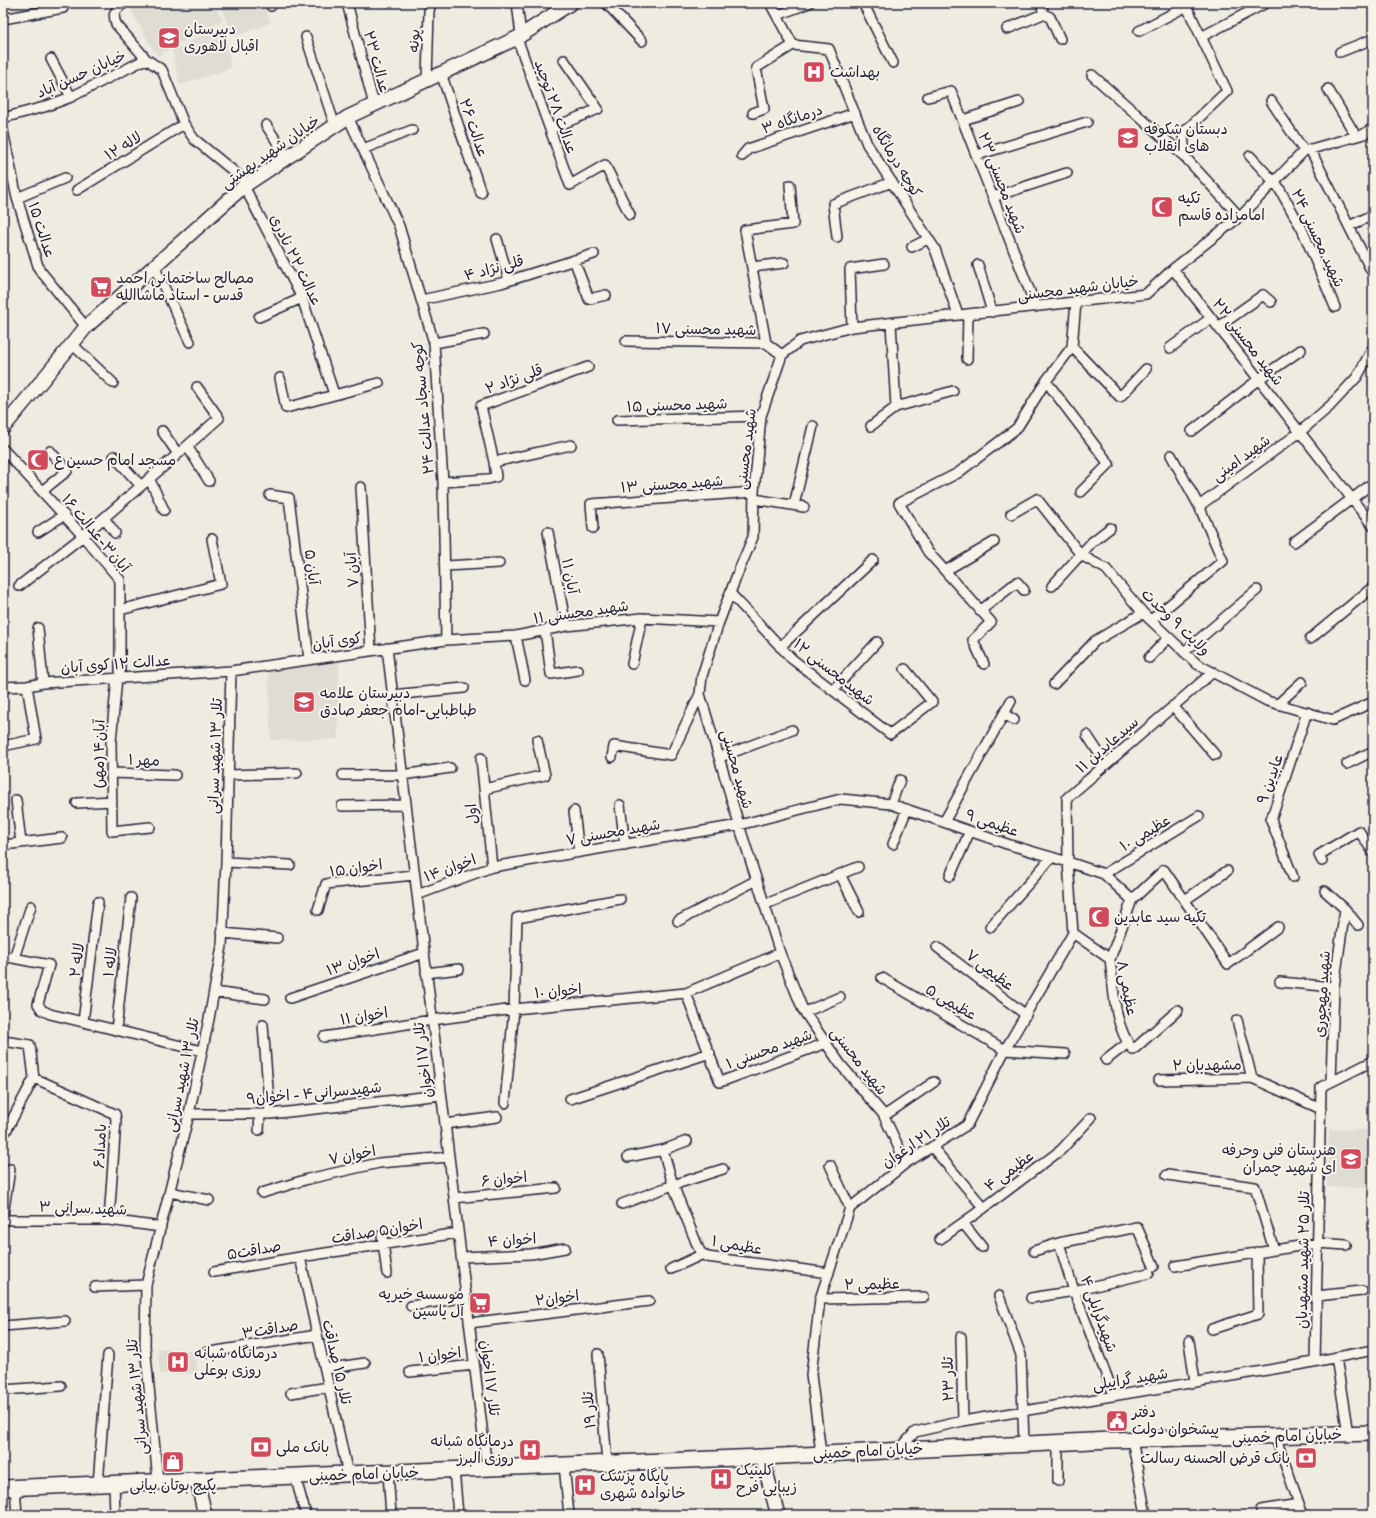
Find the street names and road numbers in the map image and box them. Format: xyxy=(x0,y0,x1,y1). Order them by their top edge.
street label: عدالت ۲۳ xyxy=(360,29,394,95)
street label: پونه xyxy=(405,29,424,53)
street label: خیابان حسن آباد xyxy=(34,46,128,102)
street label: عدالت ۲۸ توحید xyxy=(531,57,581,157)
street label: عدالت ۲۶ xyxy=(456,96,492,160)
street label: درمانگاه ۳ xyxy=(759,100,825,138)
street label: خیابان شهید بهشتی xyxy=(217,111,323,194)
street label: کوچه درمانگاه xyxy=(867,121,926,201)
street label: لاله ۱۲ xyxy=(101,128,145,164)
street label: شهید محسنی ۲۳ xyxy=(973,130,1030,237)
street label: شهید محسنی ۲۴ xyxy=(1286,186,1349,290)
street label: عدالت ۱۵ xyxy=(24,200,60,260)
street label: عدالت ۲۲ نادری xyxy=(266,211,326,309)
street label: قلی نژاد ۴ xyxy=(462,251,526,286)
street label: خیابان شهید محسنی xyxy=(1016,272,1140,305)
street label: شهید محسنی ۲۲ xyxy=(1208,295,1288,390)
street label: شهید محسنی ۱۷ xyxy=(655,319,757,340)
street label: کوچه سجاد عدالت ۲۴ xyxy=(408,341,439,475)
street label: قلی نژاد ۲ xyxy=(483,360,546,399)
street label: شهید محسنی ۱۵ xyxy=(626,394,728,417)
street label: شهید محسنی xyxy=(732,407,761,491)
street label: شهید امینی xyxy=(1208,431,1274,486)
street label: شهید محسنی ۱۳ xyxy=(620,471,724,498)
street label: آبان۳-عدالت ۱۶ xyxy=(58,490,135,577)
street label: آبان ۵ xyxy=(301,548,323,587)
street label: آبان ۷ xyxy=(342,550,362,588)
street label: آبان ۱۱ xyxy=(558,557,583,597)
street label: ولایت ۹ وحدت xyxy=(1138,585,1214,659)
street label: شهید محسنی ۱۱ xyxy=(532,596,630,629)
street label: کوی آبان xyxy=(311,629,363,653)
street label: شهیدمحسنی ۱۲ xyxy=(789,635,878,710)
street label: عدالت ۱۲ کوی آبان xyxy=(60,651,172,677)
street label: تلار ۱۳ شهید سرانی xyxy=(204,697,227,814)
street label: سیدعابدین ۱۱ xyxy=(1072,713,1142,777)
street label: آبان۴ (مهر) xyxy=(89,718,109,789)
street label: شهید محسنی xyxy=(716,727,757,811)
street label: مهر ۱ xyxy=(128,750,160,770)
street label: عابدین ۹ xyxy=(1253,752,1287,806)
street label: اول xyxy=(462,803,482,825)
street label: عظیمی ۹ xyxy=(963,806,1021,841)
street label: عظیمی ۱۰ xyxy=(1116,811,1174,856)
street label: شهید محسنی ۷ xyxy=(564,815,662,850)
street label: اخوان ۱۴ xyxy=(421,850,479,886)
street label: اخوان ۱۵ xyxy=(328,855,384,881)
street label: لاله ۲ xyxy=(66,942,88,978)
street label: اخوان ۱۳ xyxy=(324,945,382,979)
street label: لاله ۱ xyxy=(99,946,121,978)
street label: عظیمی ۷ xyxy=(962,946,1018,995)
street label: شهید مهجوری xyxy=(1310,950,1334,1038)
street label: عظیمی ۸ xyxy=(1112,959,1141,1017)
street label: اخوان ۱۰ xyxy=(533,980,583,1002)
street label: عظیمی ۵ xyxy=(922,980,980,1025)
street label: اخوان ۱۱ xyxy=(339,1003,389,1029)
street label: تلار ۱۳ شهید سرانی xyxy=(161,1016,204,1134)
street label: تلار ۱۷ اخوان xyxy=(409,1020,437,1099)
street label: شهید محسنی xyxy=(826,1023,891,1099)
street label: شهید محسنی ۱ xyxy=(723,1025,815,1074)
street label: مشهدبان ۲ xyxy=(1172,1055,1242,1075)
street label: شهیدسرانی۴ - اخوان۹ xyxy=(246,1078,382,1109)
street label: تلار ۲۱ ارغوان xyxy=(878,1112,954,1172)
street label: بامداد۶ xyxy=(90,1123,110,1169)
street label: اخوان ۷ xyxy=(327,1142,377,1168)
street label: عظیمی ۴ xyxy=(981,1147,1038,1196)
street label: اخوان ۶ xyxy=(480,1168,528,1190)
street label: تلار ۲۵ شهید مشهدبان xyxy=(1293,1190,1313,1329)
street label: شهید سرانی ۳ xyxy=(39,1197,127,1220)
street label: اخوان۵ صداقت xyxy=(330,1215,424,1247)
street label: اخوان ۴ xyxy=(487,1229,537,1251)
street label: عظیمی ۱ xyxy=(710,1232,764,1259)
street label: صداقت۵ xyxy=(225,1236,283,1264)
street label: شهیدگرایلی ۴ xyxy=(1076,1273,1121,1355)
street label: عظیمی ۲ xyxy=(844,1275,900,1294)
street label: اخوان۲ xyxy=(534,1286,580,1310)
street label: صداقت۳ xyxy=(241,1316,299,1342)
street label: تلار ۱۵ صداقت xyxy=(319,1318,356,1407)
street label: تلار ۱۳ شهید سرانی xyxy=(123,1338,152,1456)
street label: تلار ۱۷ اخوان xyxy=(476,1339,504,1418)
street label: اخوان ۱ xyxy=(418,1343,462,1367)
street label: تلار ۲۳ xyxy=(939,1356,957,1402)
street label: شهید گراییلی xyxy=(1091,1364,1169,1395)
street label: تلار ۱۹ xyxy=(578,1390,600,1430)
street label: خیابان امام خمینی xyxy=(1231,1425,1343,1449)
street label: خیابان امام خمینی xyxy=(812,1439,924,1465)
street label: خیابان امام خمینی xyxy=(308,1463,420,1487)

